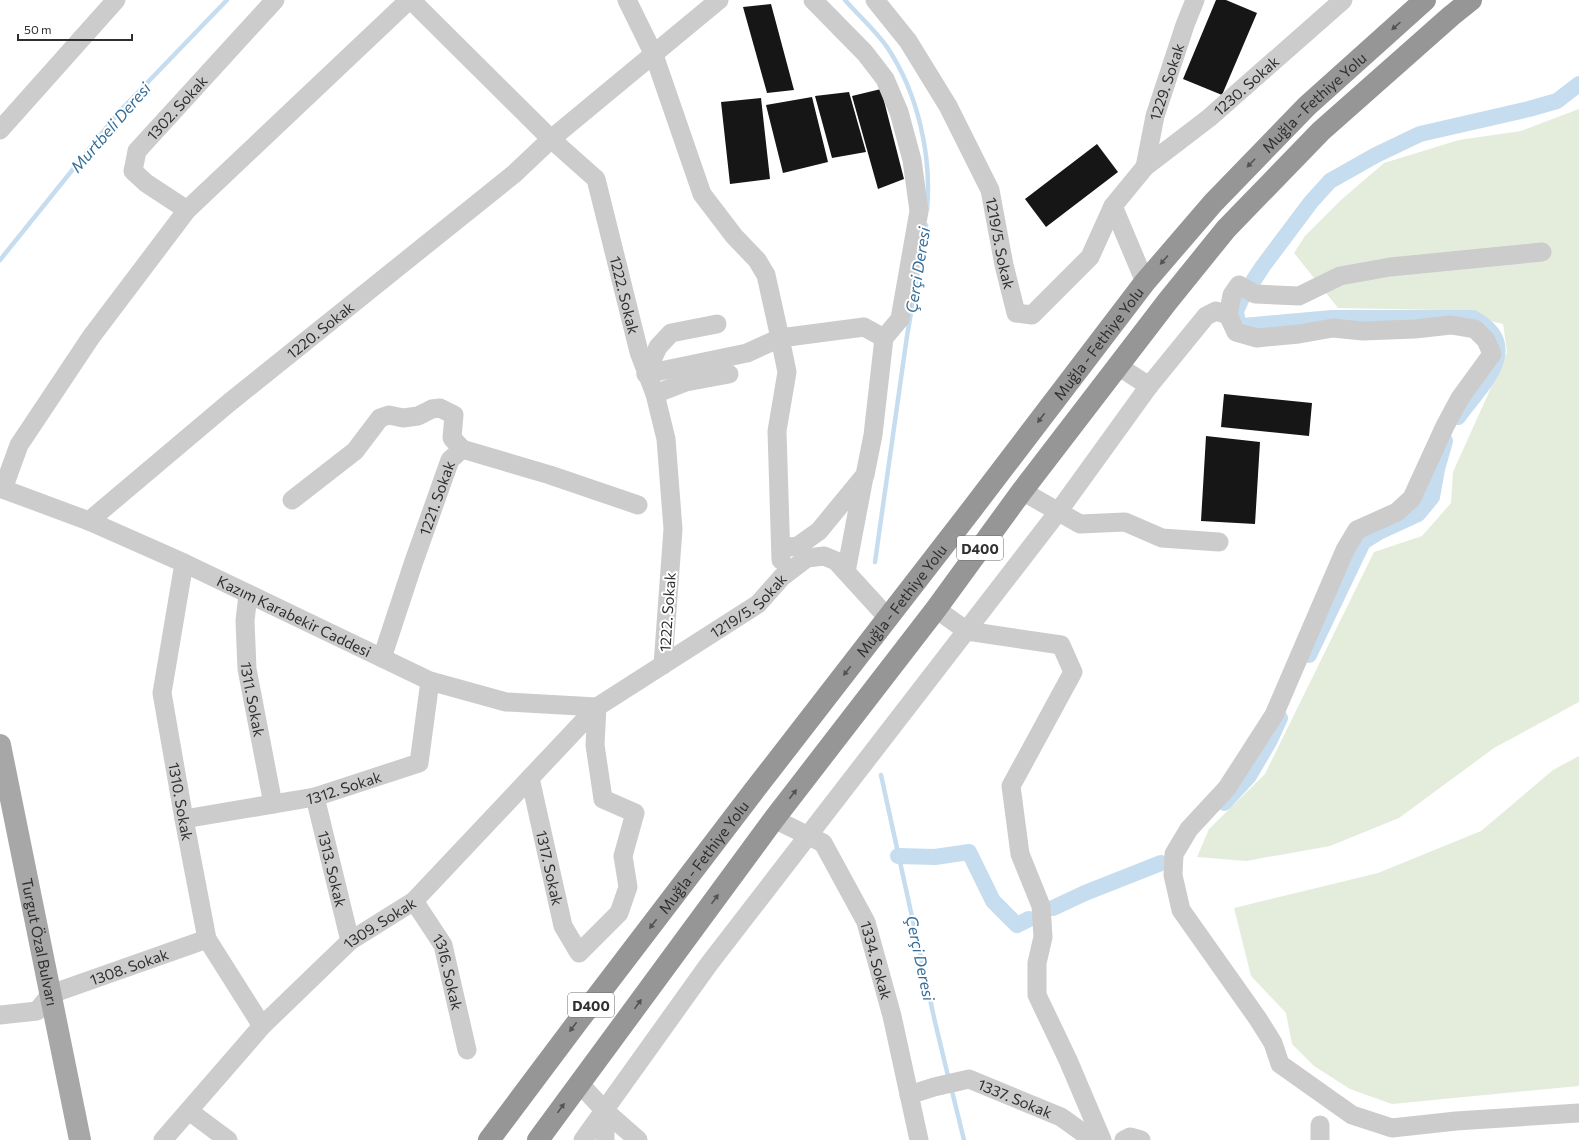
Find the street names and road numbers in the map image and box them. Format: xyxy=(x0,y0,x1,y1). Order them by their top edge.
street label: 1229. Sokak xyxy=(1145,41,1187,122)
street label: Muğla - Fethiye Yolu xyxy=(1258,48,1370,156)
street label: 1230. Sokak xyxy=(1210,52,1282,119)
street label: 1302. Sokak xyxy=(143,71,211,144)
street label: 1219/5. Sokak xyxy=(983,196,1019,291)
street label: 1222. Sokak xyxy=(606,254,643,336)
street label: Muğla - Fethiye Yolu xyxy=(1050,283,1147,403)
street label: 1220. Sokak xyxy=(283,297,357,362)
street label: 1221. Sokak xyxy=(415,458,458,538)
road number: D400 xyxy=(957,536,1003,560)
street label: Muğla - Fethiye Yolu xyxy=(852,541,950,660)
street label: 1219/5. Sokak xyxy=(707,570,790,641)
street label: Kazım Karabekir Caddesi xyxy=(214,571,374,660)
street label: 1222. Sokak xyxy=(655,572,679,652)
street label: 1311. Sokak xyxy=(238,661,269,738)
street label: 1310. Sokak xyxy=(165,761,197,842)
street label: 1312. Sokak xyxy=(305,767,384,807)
street label: Muğla - Fethiye Yolu xyxy=(655,797,752,917)
street label: 1317. Sokak xyxy=(533,828,567,907)
street label: 1313. Sokak xyxy=(315,829,350,909)
street label: Turgut Özal Bulvarı xyxy=(18,877,62,1007)
street label: 1309. Sokak xyxy=(339,893,419,952)
street label: 1334. Sokak xyxy=(857,919,896,1001)
street label: 1316. Sokak xyxy=(429,930,467,1012)
street label: 1308. Sokak xyxy=(87,944,171,989)
road number: D400 xyxy=(568,993,614,1017)
street label: 1337. Sokak xyxy=(975,1075,1055,1121)

